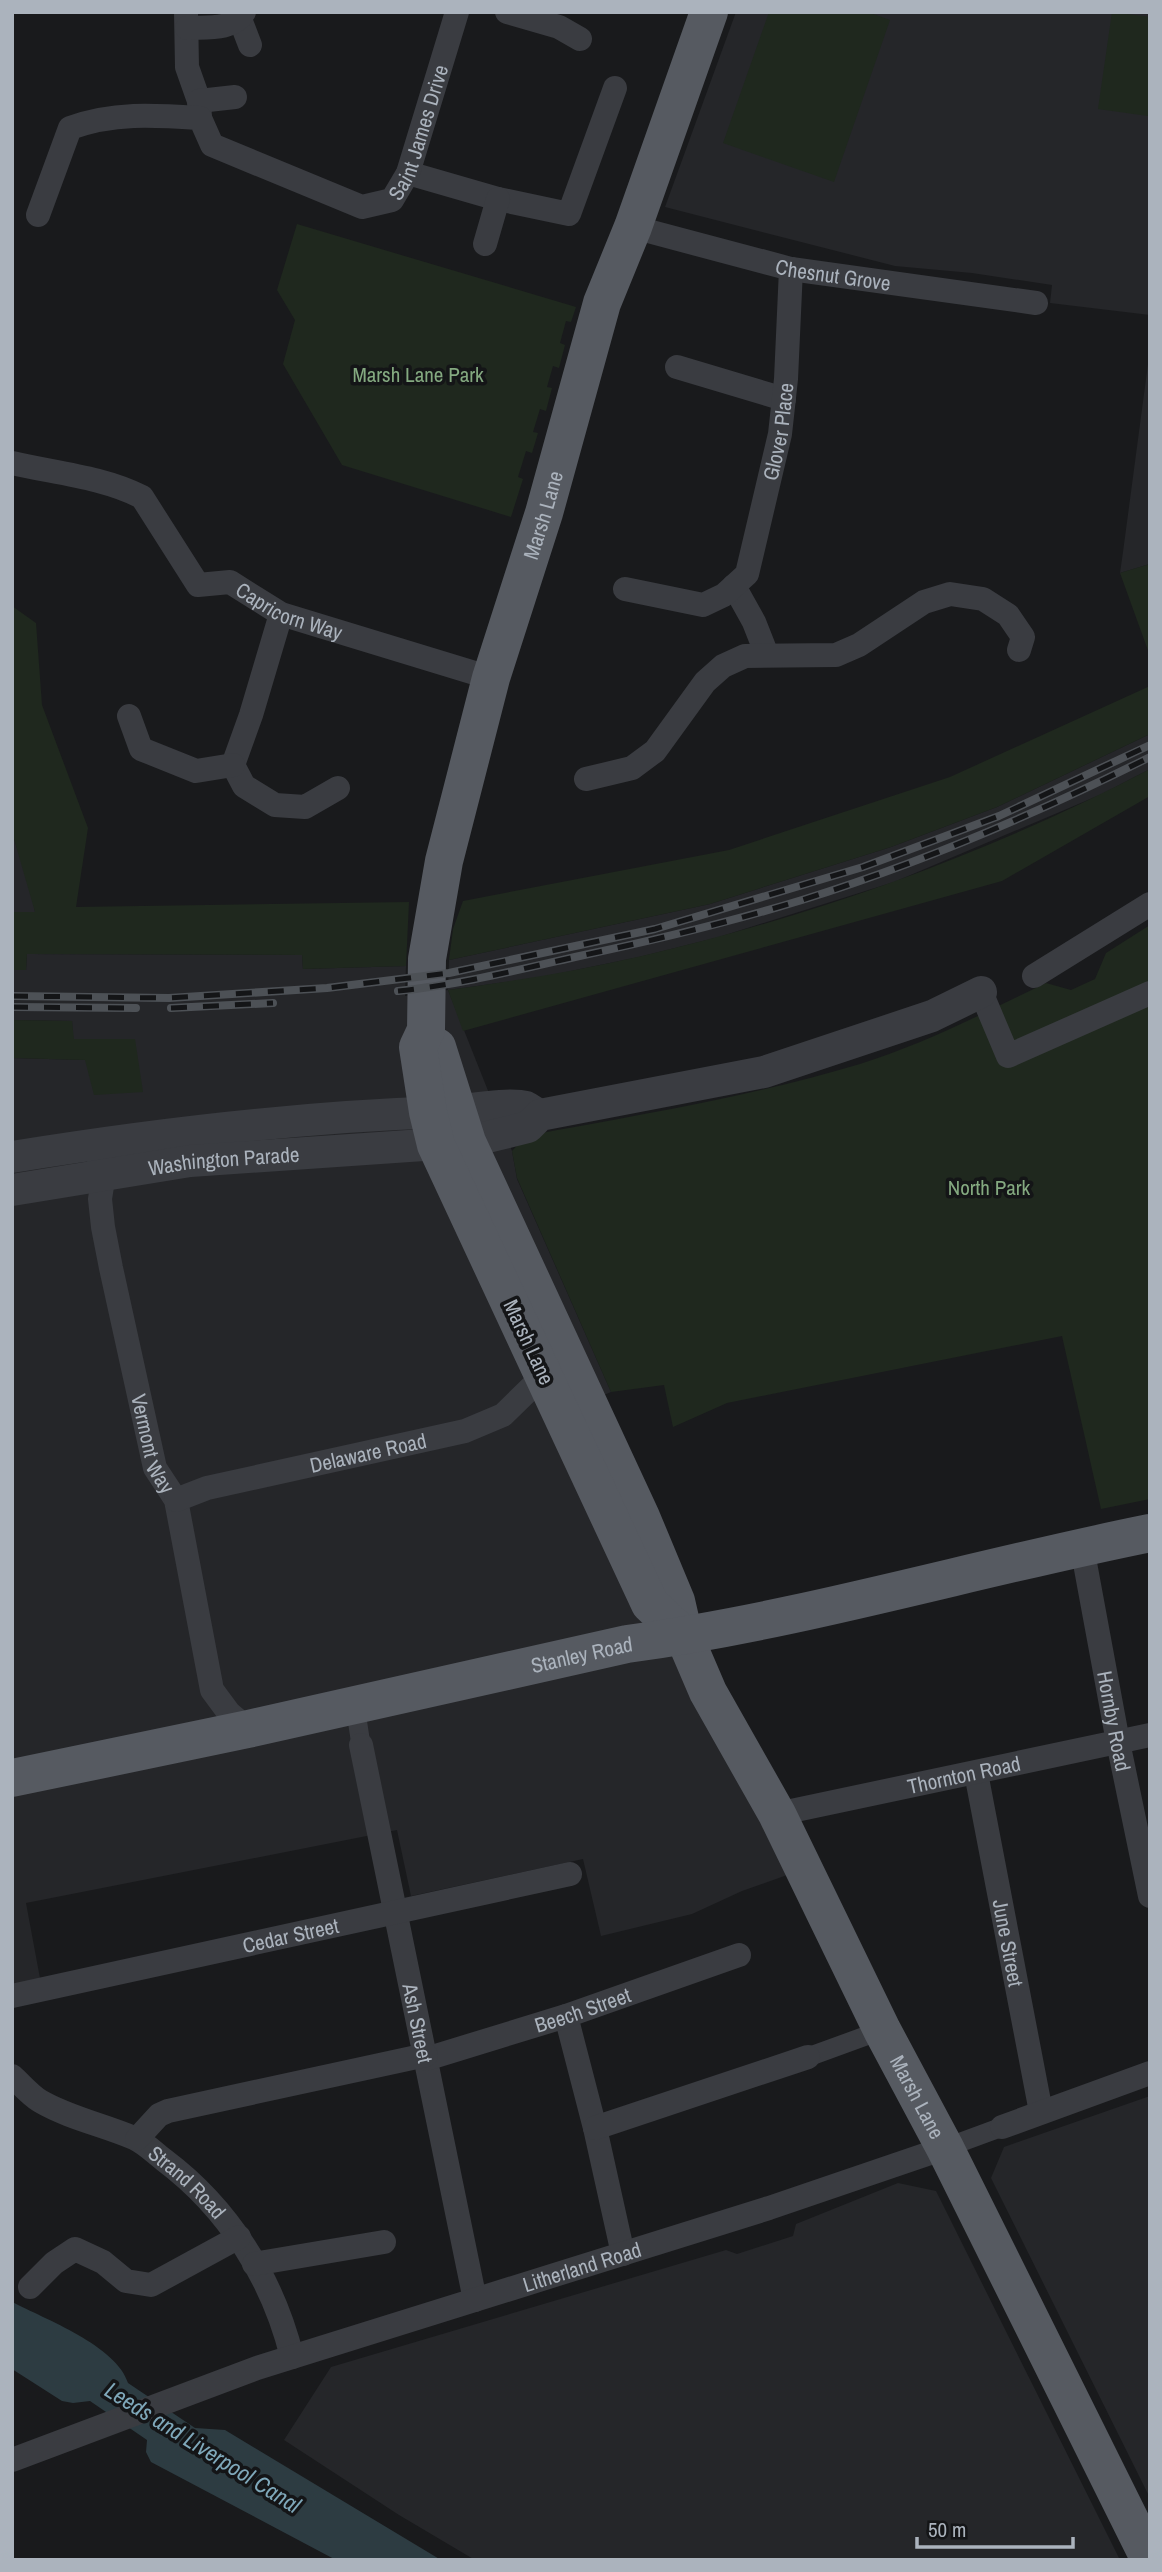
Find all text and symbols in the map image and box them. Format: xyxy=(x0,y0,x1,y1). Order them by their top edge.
street label: Saint James Drive xyxy=(381,61,455,205)
street label: Chesnut Grove xyxy=(772,251,892,297)
park label: Marsh Lane Park xyxy=(352,360,484,389)
street label: Glover Place xyxy=(755,381,800,483)
street label: Marsh Lane xyxy=(516,468,569,563)
street label: Capricorn Way xyxy=(230,575,347,647)
street label: Washington Parade xyxy=(146,1139,300,1182)
park label: North Park xyxy=(948,1173,1031,1202)
street label: Marsh Lane xyxy=(497,1295,561,1389)
street label: Vermont Way xyxy=(125,1391,182,1499)
street label: Delaware Road xyxy=(307,1425,429,1479)
street label: Stanley Road xyxy=(528,1629,634,1680)
street label: Hornby Road xyxy=(1091,1669,1138,1774)
street label: Thornton Road xyxy=(905,1748,1023,1801)
street label: June Street xyxy=(986,1897,1031,1989)
street label: Cedar Street xyxy=(240,1910,341,1960)
street label: Ash Street xyxy=(396,1980,440,2066)
street label: Beech Street xyxy=(531,1980,635,2039)
street label: Marsh Lane xyxy=(883,2050,952,2144)
street label: Strand Road xyxy=(142,2139,233,2225)
street label: Litherland Road xyxy=(519,2234,645,2299)
water label: Leeds and Liverpool Canal xyxy=(99,2374,307,2520)
scale bar xyxy=(917,2506,1073,2550)
text: 50 m xyxy=(928,2515,966,2544)

